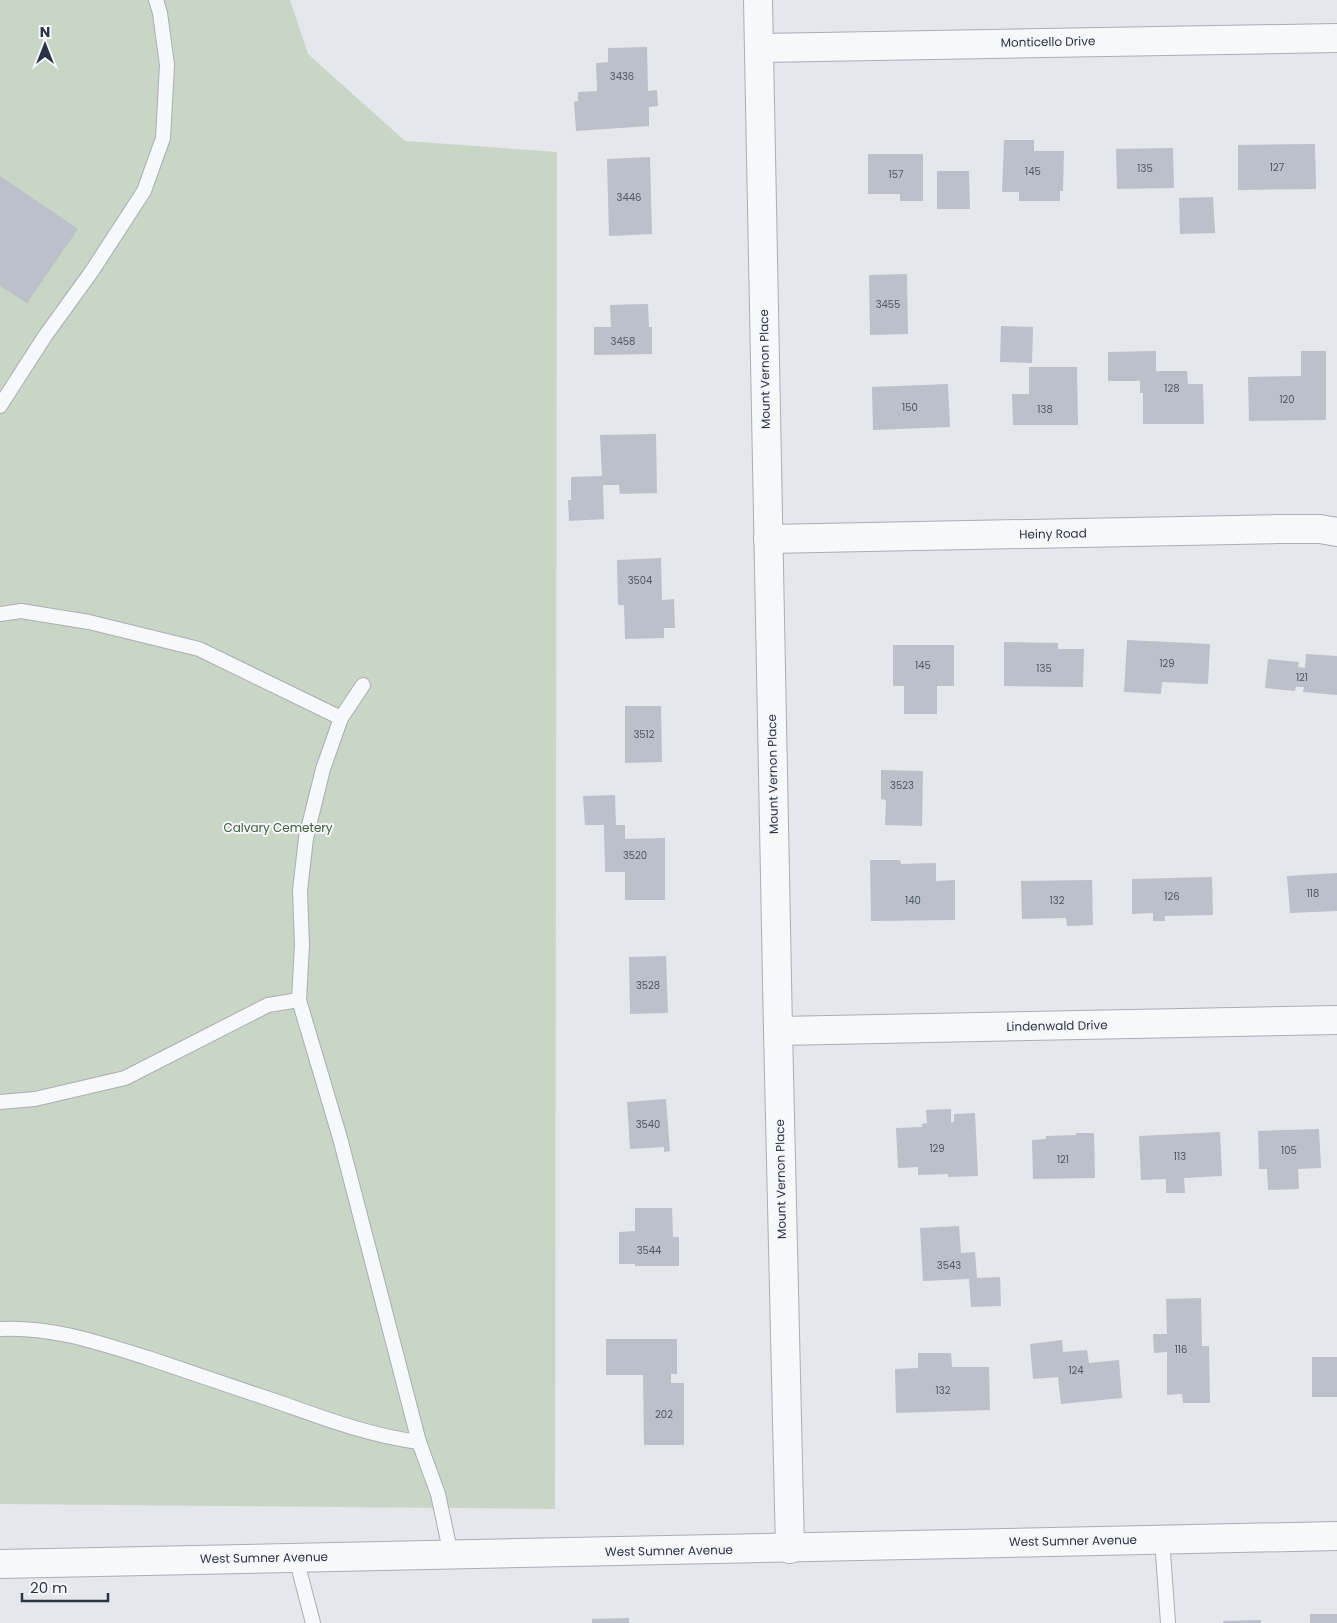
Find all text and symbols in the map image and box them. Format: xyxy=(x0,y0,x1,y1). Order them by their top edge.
north arrow xyxy=(20,20,70,70)
text: N xyxy=(40,22,50,42)
street label: Monticello Drive xyxy=(1001,32,1095,51)
house number: 3436 xyxy=(610,69,634,84)
house number: 127 xyxy=(1270,160,1285,175)
house number: 135 xyxy=(1137,161,1153,176)
house number: 145 xyxy=(1025,164,1041,179)
house number: 157 xyxy=(889,167,904,182)
house number: 3446 xyxy=(617,190,641,205)
house number: 3455 xyxy=(876,297,900,312)
street label: Mount Vernon Place xyxy=(755,309,774,429)
house number: 3458 xyxy=(611,334,635,349)
house number: 128 xyxy=(1164,381,1180,396)
house number: 120 xyxy=(1279,392,1295,407)
house number: 150 xyxy=(902,400,918,415)
house number: 138 xyxy=(1037,402,1053,417)
street label: Heiny Road xyxy=(1019,524,1087,543)
house number: 3504 xyxy=(628,573,652,588)
house number: 129 xyxy=(1159,656,1175,671)
house number: 145 xyxy=(915,658,931,673)
house number: 135 xyxy=(1036,661,1052,676)
house number: 121 xyxy=(1296,670,1308,685)
street label: Mount Vernon Place xyxy=(763,714,782,834)
house number: 3512 xyxy=(633,727,655,742)
house number: 3523 xyxy=(890,778,914,793)
park label: Calvary Cemetery xyxy=(223,819,333,836)
house number: 3520 xyxy=(623,848,647,863)
house number: 118 xyxy=(1307,886,1319,901)
house number: 126 xyxy=(1164,889,1180,904)
house number: 140 xyxy=(905,893,921,908)
house number: 132 xyxy=(1050,893,1065,908)
house number: 3528 xyxy=(636,978,660,993)
street label: Lindenwald Drive xyxy=(1006,1016,1108,1035)
house number: 3540 xyxy=(636,1117,660,1132)
street label: Mount Vernon Place xyxy=(771,1119,790,1239)
house number: 129 xyxy=(929,1141,945,1156)
house number: 105 xyxy=(1281,1143,1297,1158)
house number: 113 xyxy=(1174,1149,1186,1164)
house number: 121 xyxy=(1057,1152,1069,1167)
house number: 3544 xyxy=(637,1243,661,1258)
house number: 3543 xyxy=(937,1258,961,1273)
house number: 116 xyxy=(1175,1342,1187,1357)
house number: 124 xyxy=(1068,1363,1084,1378)
house number: 132 xyxy=(936,1383,951,1398)
house number: 202 xyxy=(655,1407,673,1422)
street label: West Sumner Avenue xyxy=(1009,1531,1137,1550)
street label: West Sumner Avenue xyxy=(605,1541,733,1560)
street label: West Sumner Avenue xyxy=(200,1548,328,1567)
scale bar xyxy=(22,1570,109,1602)
text: 20 m xyxy=(30,1577,68,1598)

